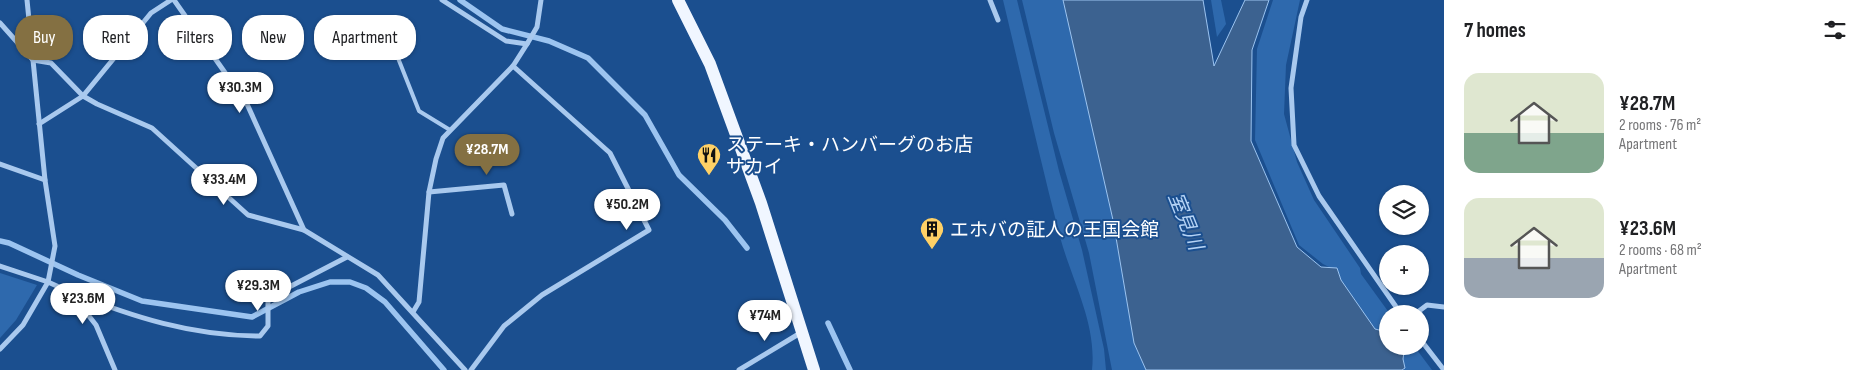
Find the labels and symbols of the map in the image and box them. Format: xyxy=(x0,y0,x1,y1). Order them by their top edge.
pin: ¥30.3M xyxy=(199,72,281,114)
pin: ¥28.7M xyxy=(446,134,528,176)
place label: ステーキ・ハンバーグのお店 サカイ xyxy=(726,134,973,179)
restaurant icon: ステーキ・ハンバーグのお店 サカイ xyxy=(696,142,722,176)
pin: ¥33.4M xyxy=(183,164,265,206)
pin: ¥50.2M xyxy=(586,188,668,231)
water label: 室見川 xyxy=(1163,189,1208,256)
building icon: エホバの証人の王国会館 xyxy=(919,216,945,250)
place label: エホバの証人の王国会館 xyxy=(950,219,1159,242)
pin: ¥29.3M xyxy=(217,270,299,312)
pin: ¥23.6M xyxy=(42,282,124,325)
pin: ¥74M xyxy=(735,300,795,342)

